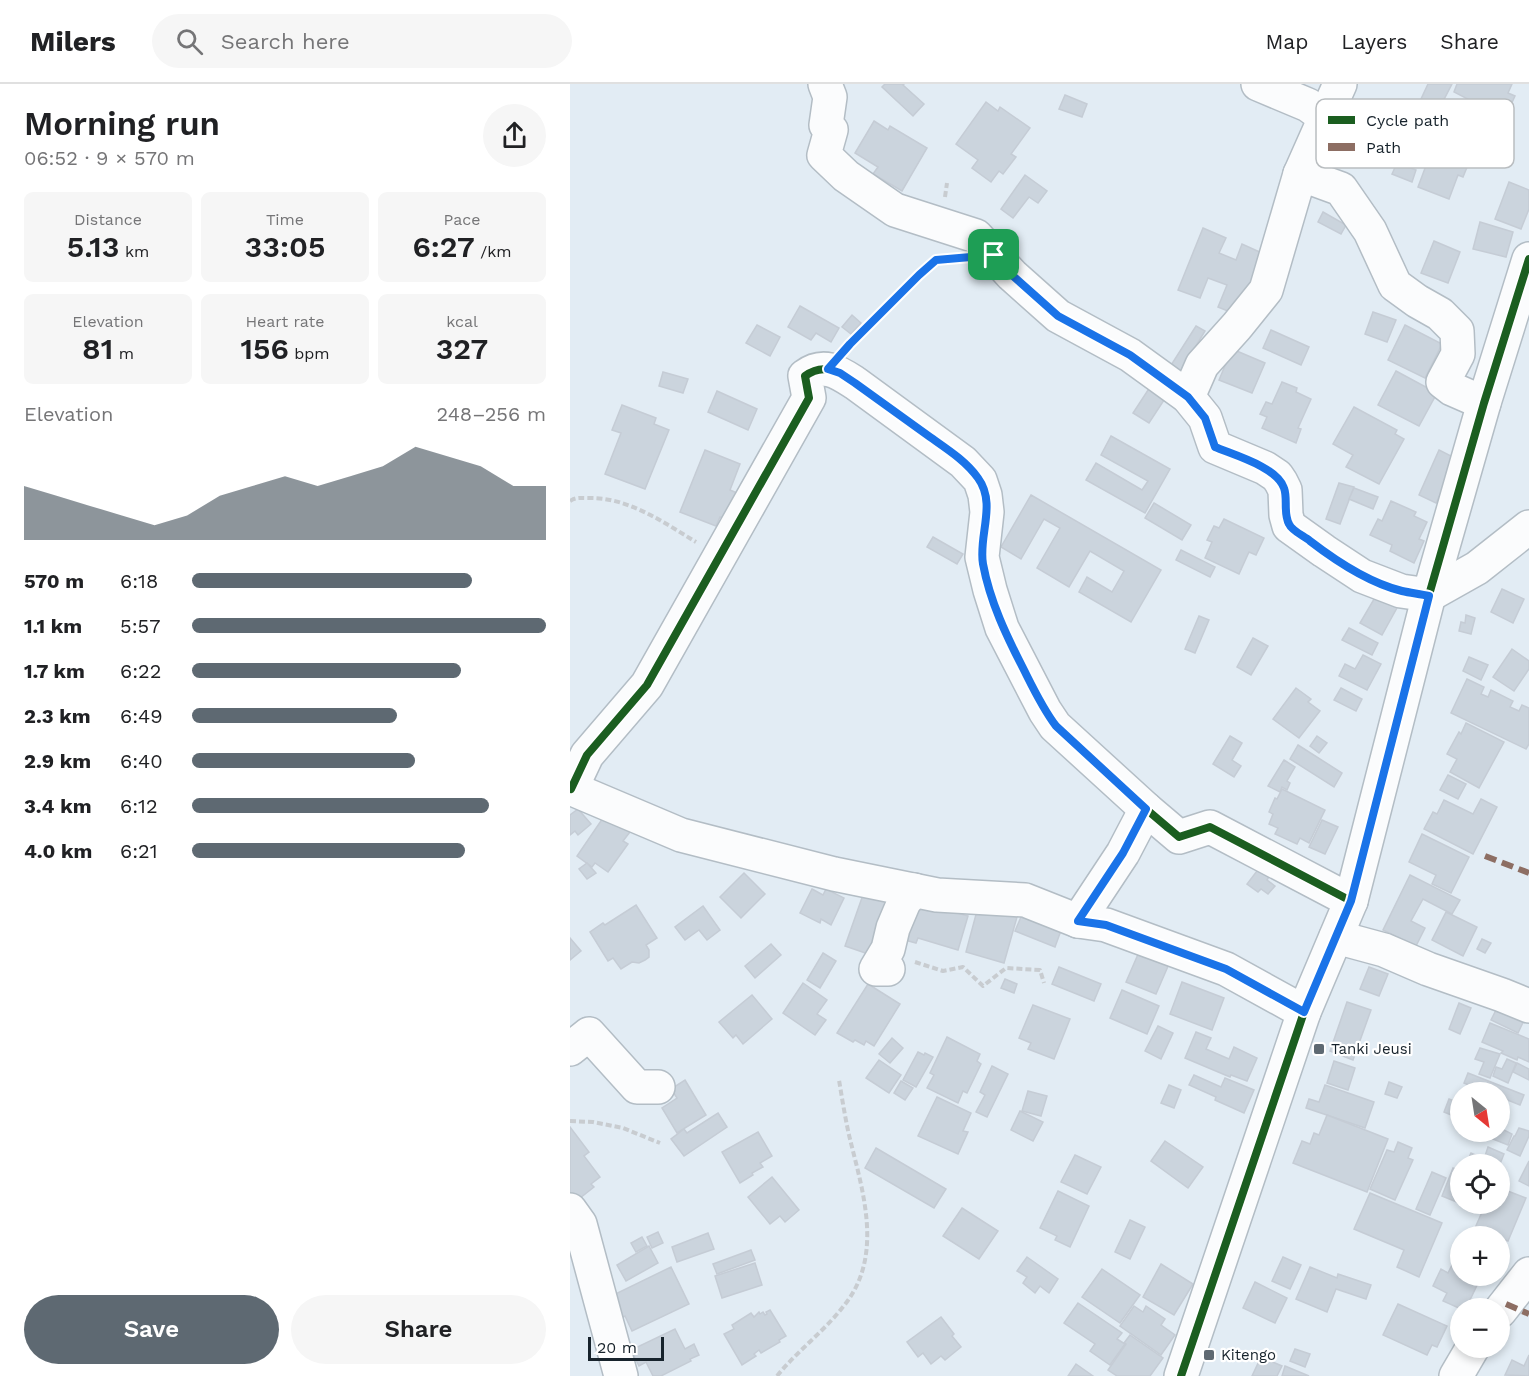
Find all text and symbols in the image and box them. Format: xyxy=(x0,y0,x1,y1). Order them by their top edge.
search box xyxy=(152,14,572,68)
text: Milers xyxy=(30,25,116,58)
icon: search xyxy=(173,25,206,58)
text: Search here xyxy=(221,29,350,54)
text: Map xyxy=(1265,29,1308,54)
text: Layers xyxy=(1341,29,1407,54)
text: Share xyxy=(1440,29,1499,54)
legend xyxy=(1316,99,1514,168)
text: Morning run xyxy=(24,104,220,143)
button: share xyxy=(483,104,546,167)
text: Cycle path xyxy=(1366,111,1449,130)
text: Path xyxy=(1366,138,1401,157)
text: 06:52 · 9 × 570 m xyxy=(24,146,195,170)
text: Distance xyxy=(74,210,142,229)
text: Time xyxy=(266,210,304,229)
text: Pace xyxy=(443,210,481,229)
text: 5.13 xyxy=(67,229,120,264)
text: 33:05 xyxy=(245,229,325,264)
text: 6:27 xyxy=(412,229,475,264)
pin xyxy=(968,229,1019,280)
icon: arrive xyxy=(977,238,1010,271)
text: km xyxy=(120,242,149,261)
text: /km xyxy=(475,242,512,261)
text: Elevation xyxy=(72,312,144,331)
text: Heart rate xyxy=(245,312,325,331)
text: kcal xyxy=(446,312,478,331)
text: 81 xyxy=(82,331,113,366)
text: 156 xyxy=(240,331,289,366)
text: 327 xyxy=(436,331,488,366)
text: m xyxy=(113,344,134,363)
text: bpm xyxy=(289,344,330,363)
text: Elevation xyxy=(24,402,113,426)
text: 248–256 m xyxy=(437,402,546,426)
text: 570 m xyxy=(24,569,84,593)
text: 6:18 xyxy=(120,569,158,593)
text: 1.1 km xyxy=(24,614,82,638)
text: 5:57 xyxy=(120,614,160,638)
text: 1.7 km xyxy=(24,659,85,683)
text: 6:22 xyxy=(120,659,161,683)
text: 2.3 km xyxy=(24,704,91,728)
text: 6:49 xyxy=(120,704,163,728)
text: 2.9 km xyxy=(24,749,91,773)
text: 6:40 xyxy=(120,749,163,773)
text: 3.4 km xyxy=(24,794,91,818)
text: 6:12 xyxy=(120,794,158,818)
text: 4.0 km xyxy=(24,839,92,863)
text: 6:21 xyxy=(120,839,158,863)
place label: Tanki Jeusi xyxy=(1331,1040,1412,1058)
marker: Tanki Jeusi xyxy=(1312,1042,1326,1056)
north arrow xyxy=(1450,1082,1510,1142)
map controls xyxy=(1450,1082,1510,1358)
button: locate xyxy=(1450,1154,1510,1214)
button: + xyxy=(1450,1226,1510,1286)
button: Save xyxy=(24,1295,279,1364)
button: Share xyxy=(291,1295,546,1364)
button: − xyxy=(1450,1298,1510,1358)
scale bar xyxy=(588,1334,664,1362)
text: 20 m xyxy=(597,1338,637,1357)
place label: Kitengo xyxy=(1221,1346,1276,1364)
marker: Kitengo xyxy=(1202,1348,1216,1362)

